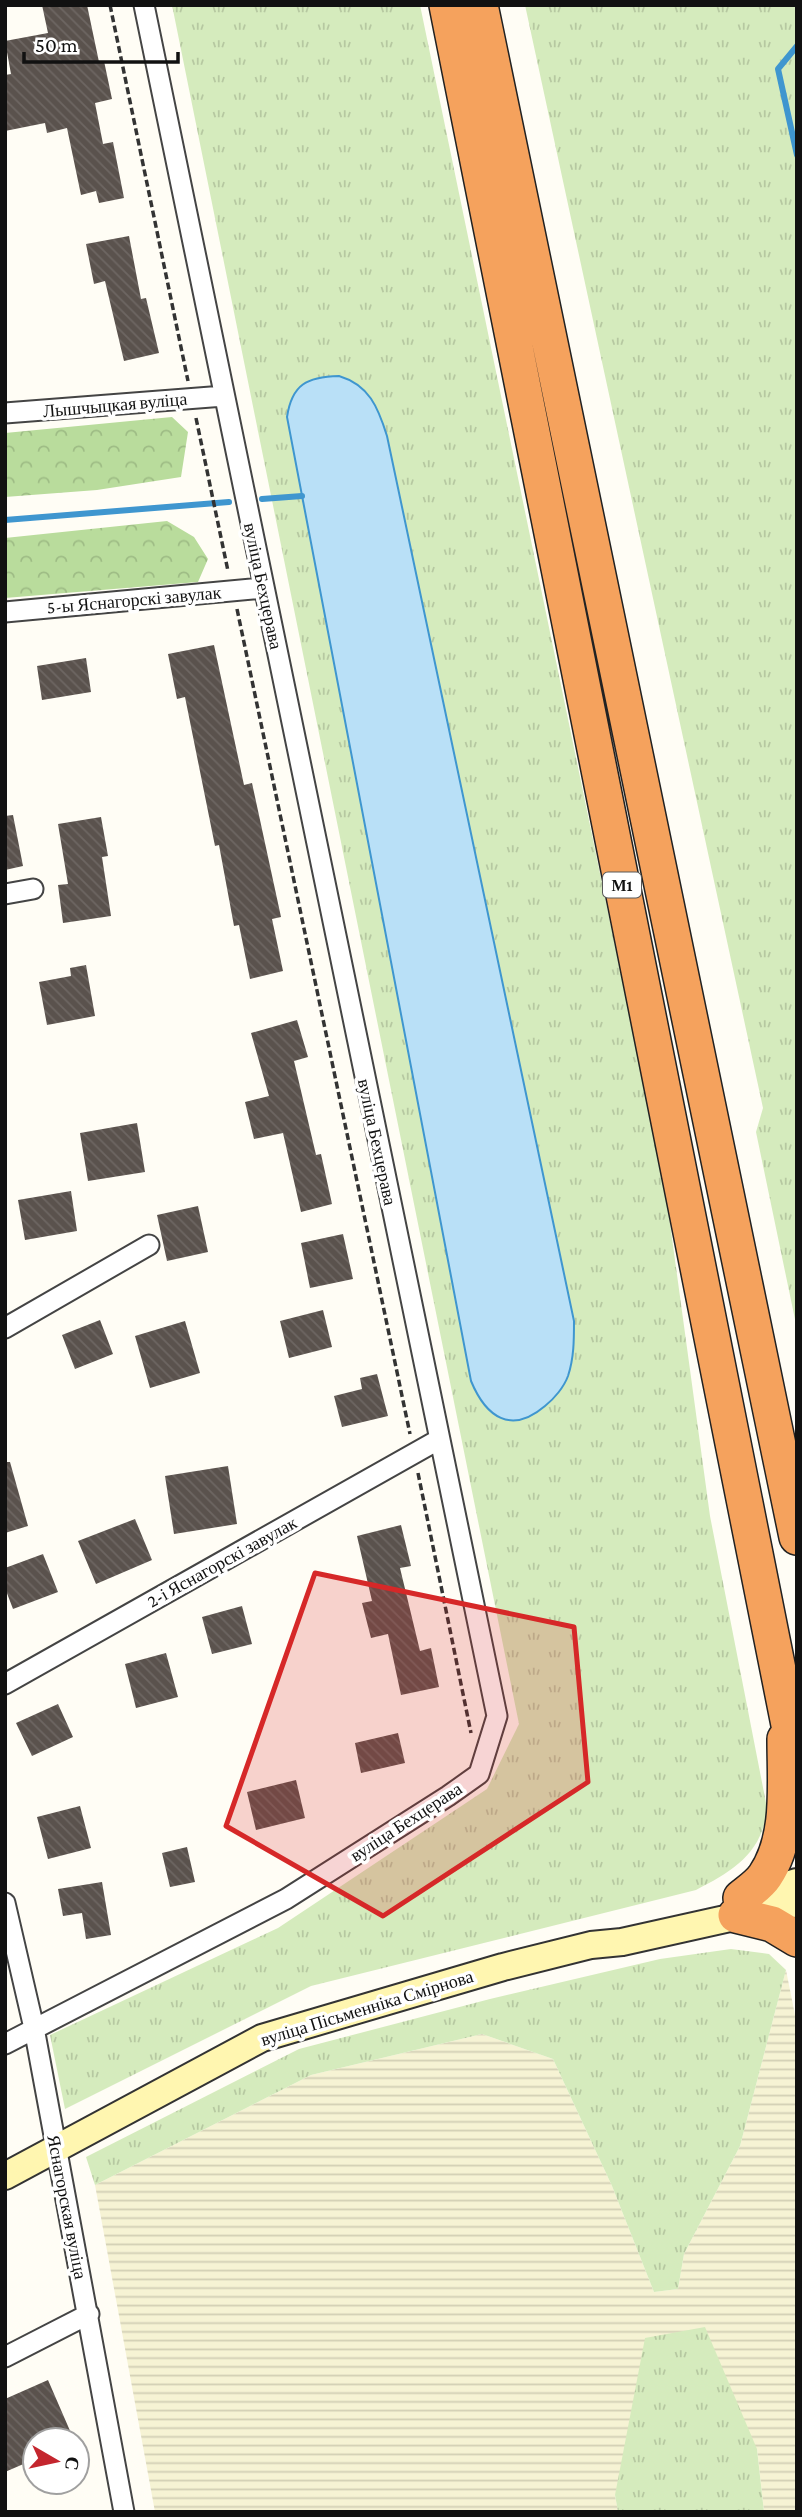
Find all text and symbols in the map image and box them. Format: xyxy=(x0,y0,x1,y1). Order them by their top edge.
scale bar xyxy=(24,21,178,65)
text: 50 m xyxy=(35,33,78,57)
street label: Лышчыцкая вуліца xyxy=(42,389,188,421)
street label: вуліца Бехцерава xyxy=(240,521,286,651)
street label: 5-ы Яснагорскі завулак xyxy=(46,582,222,618)
road number: М1 xyxy=(603,872,641,898)
street label: вуліца Бехцерава xyxy=(354,1077,400,1207)
street label: 2-і Яснагорскі завулак xyxy=(144,1512,301,1611)
street label: вуліца Бехцерава xyxy=(346,1778,466,1866)
street label: вуліца Пісьменніка Смірнова xyxy=(258,1966,476,2050)
street label: Яснагорская вуліца xyxy=(43,2133,91,2281)
north arrow xyxy=(21,2426,91,2496)
text: С xyxy=(61,2455,84,2472)

